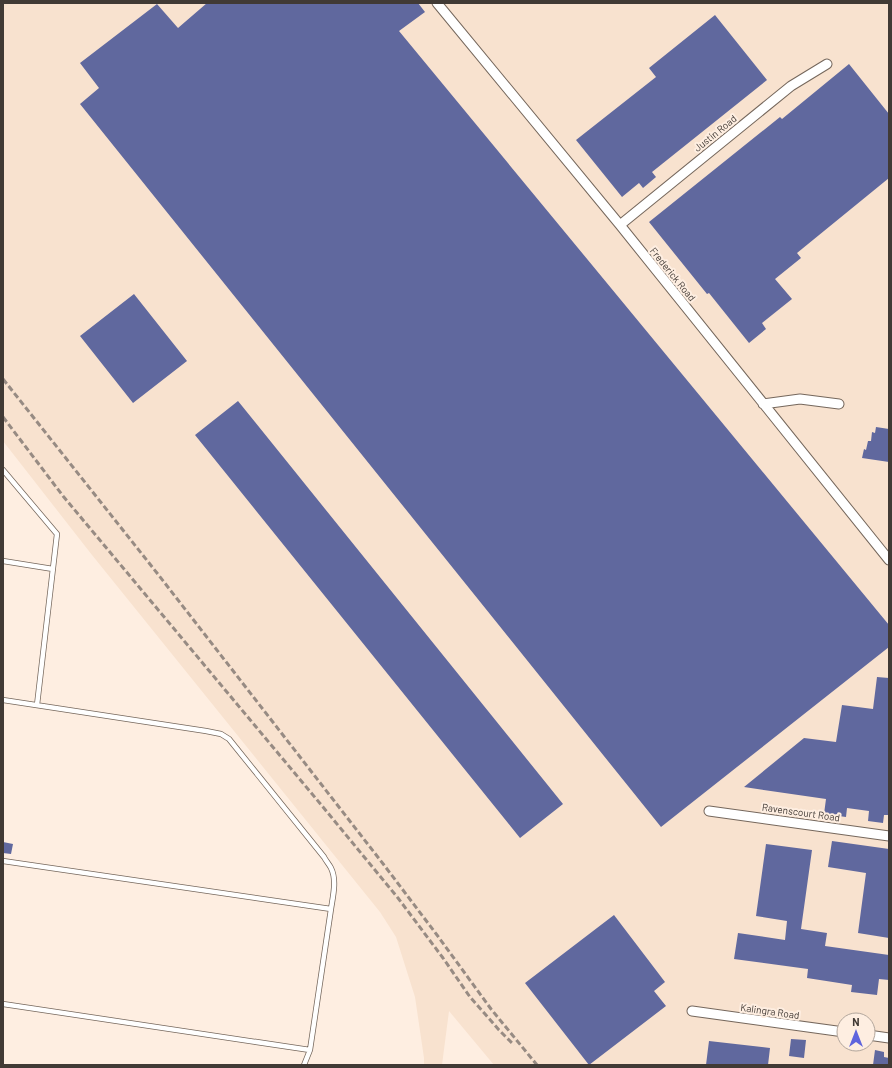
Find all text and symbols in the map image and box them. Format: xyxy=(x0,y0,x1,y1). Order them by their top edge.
street label: Justin Road xyxy=(691,112,739,154)
street label: Frederick Road xyxy=(648,245,698,303)
street label: Ravenscourt Road xyxy=(761,801,841,823)
street label: Kalingra Road xyxy=(740,1001,800,1021)
north arrow xyxy=(836,1012,876,1052)
text: N xyxy=(852,1015,860,1028)

